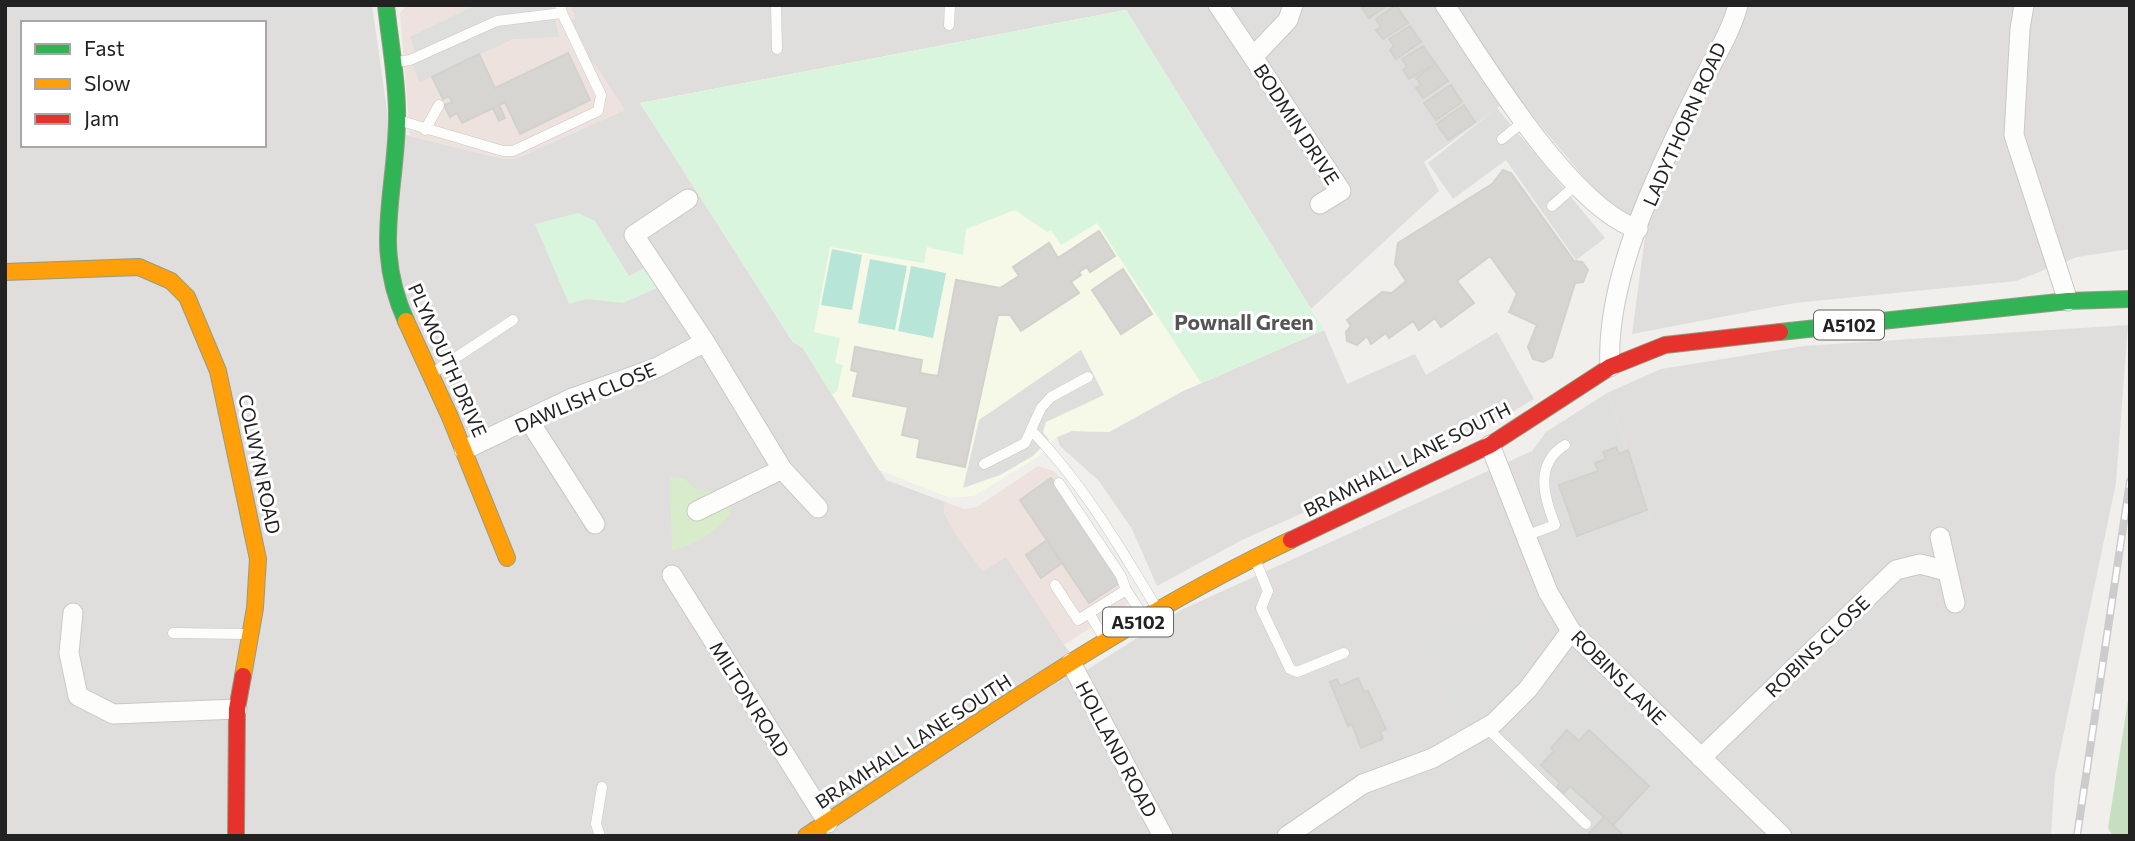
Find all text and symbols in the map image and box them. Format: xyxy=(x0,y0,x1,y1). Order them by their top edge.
legend xyxy=(21,21,266,147)
text: Fast xyxy=(84,35,125,60)
street label: LADYTHORN ROAD xyxy=(1638,39,1730,209)
street label: BODMIN DRIVE xyxy=(1249,59,1345,189)
text: Slow xyxy=(84,70,131,95)
text: Jam xyxy=(84,105,119,130)
street label: PLYMOUTH DRIVE xyxy=(404,280,492,440)
district label: Pownall Green xyxy=(1174,309,1314,334)
road number: A5102 xyxy=(1814,310,1884,340)
street label: DAWLISH CLOSE xyxy=(511,357,659,437)
street label: COLWYN ROAD xyxy=(234,392,286,536)
street label: BRAMHALL LANE SOUTH xyxy=(1300,397,1514,521)
street label: ROBINS CLOSE xyxy=(1760,590,1874,702)
road number: A5102 xyxy=(1103,608,1173,636)
street label: ROBINS LANE xyxy=(1567,625,1671,729)
street label: MILTON ROAD xyxy=(705,637,795,761)
street label: BRAMHALL LANE SOUTH xyxy=(811,669,1015,813)
street label: HOLLAND ROAD xyxy=(1071,677,1163,821)

